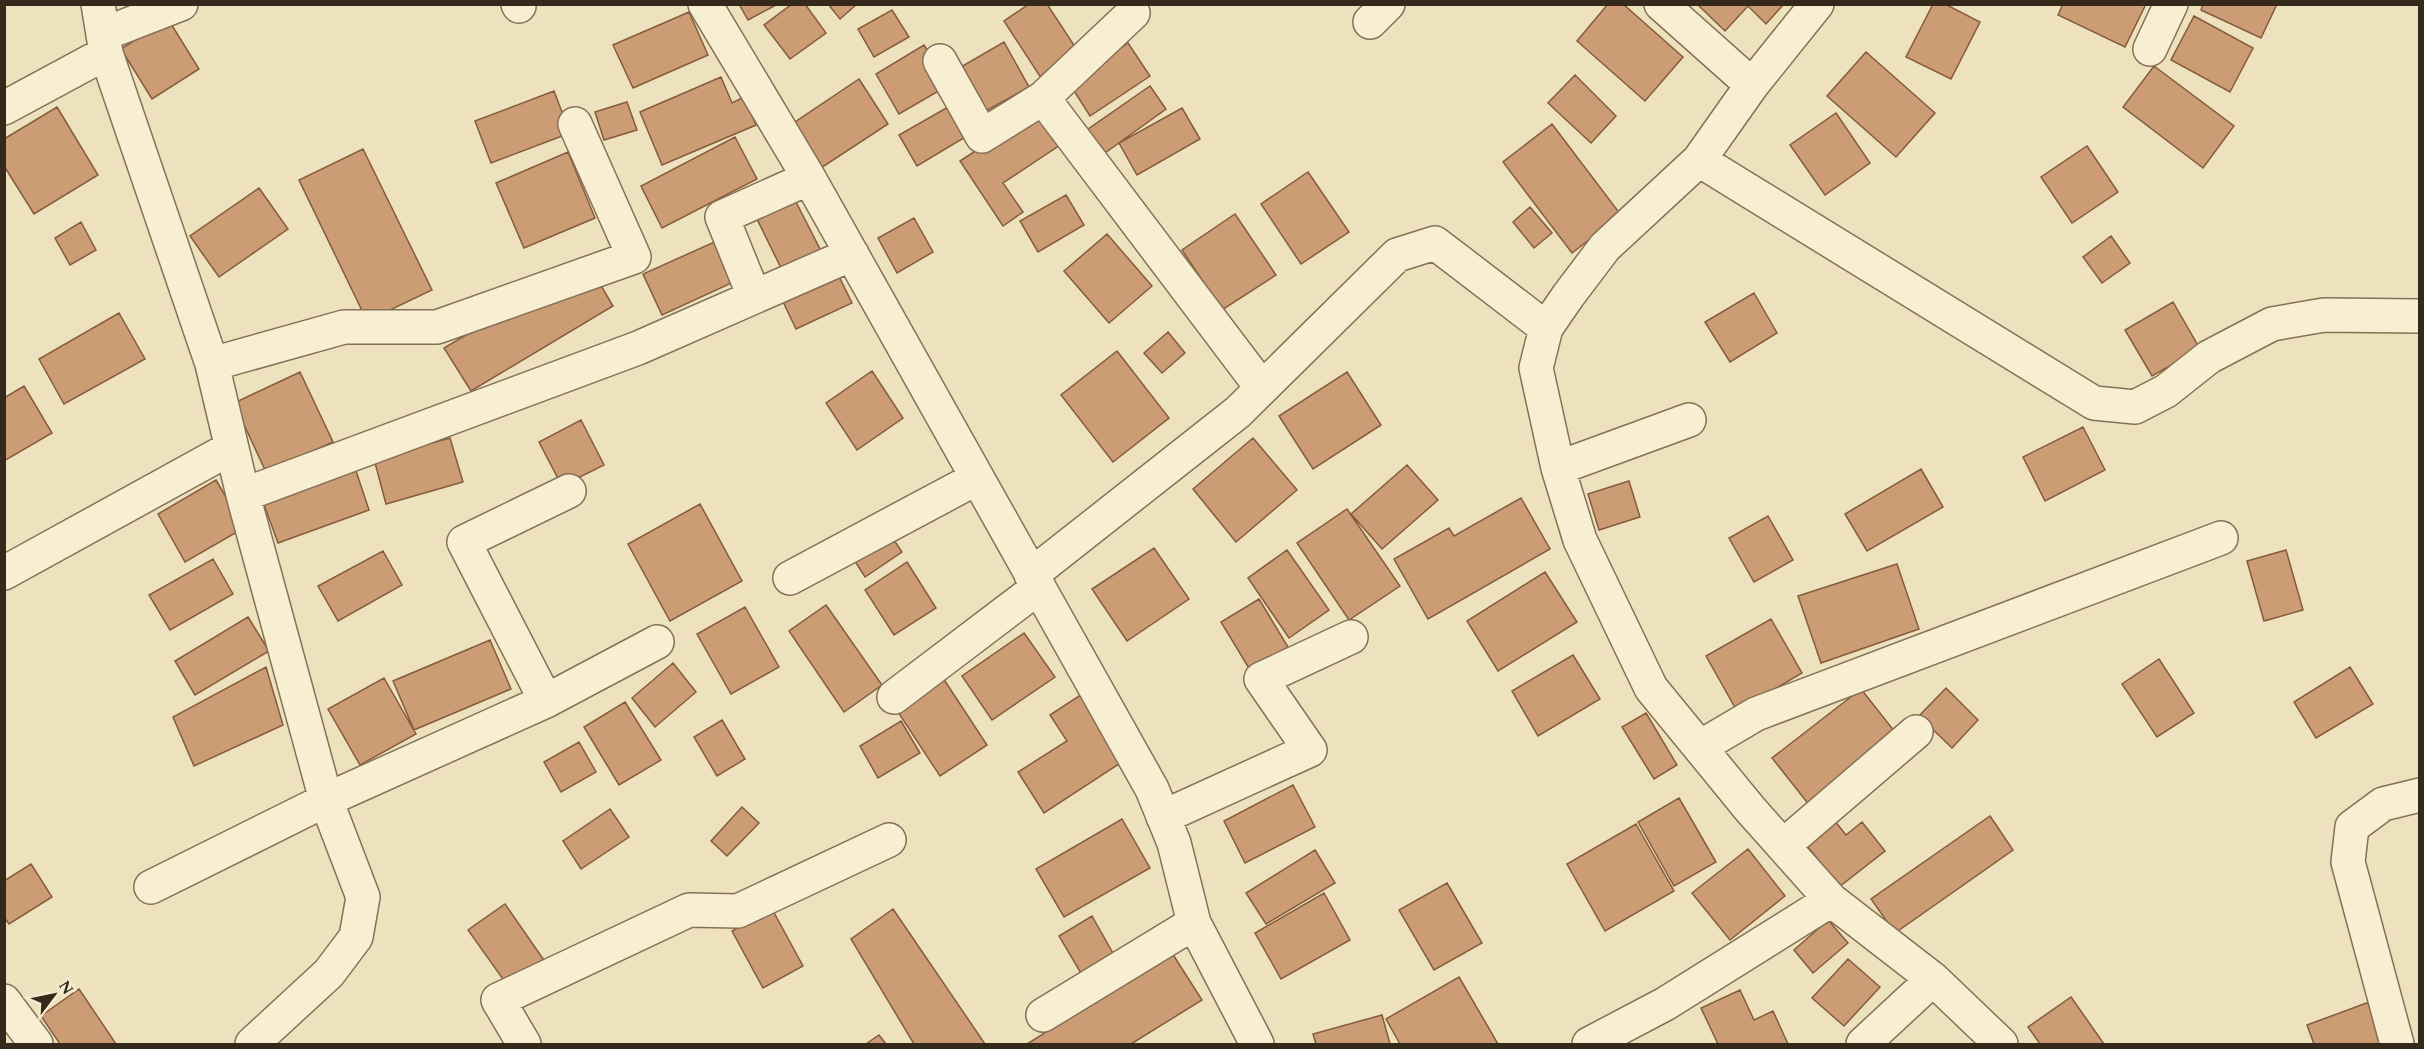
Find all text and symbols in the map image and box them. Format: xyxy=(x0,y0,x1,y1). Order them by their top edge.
north arrow xyxy=(24,965,84,1025)
text: N xyxy=(52,976,80,999)

